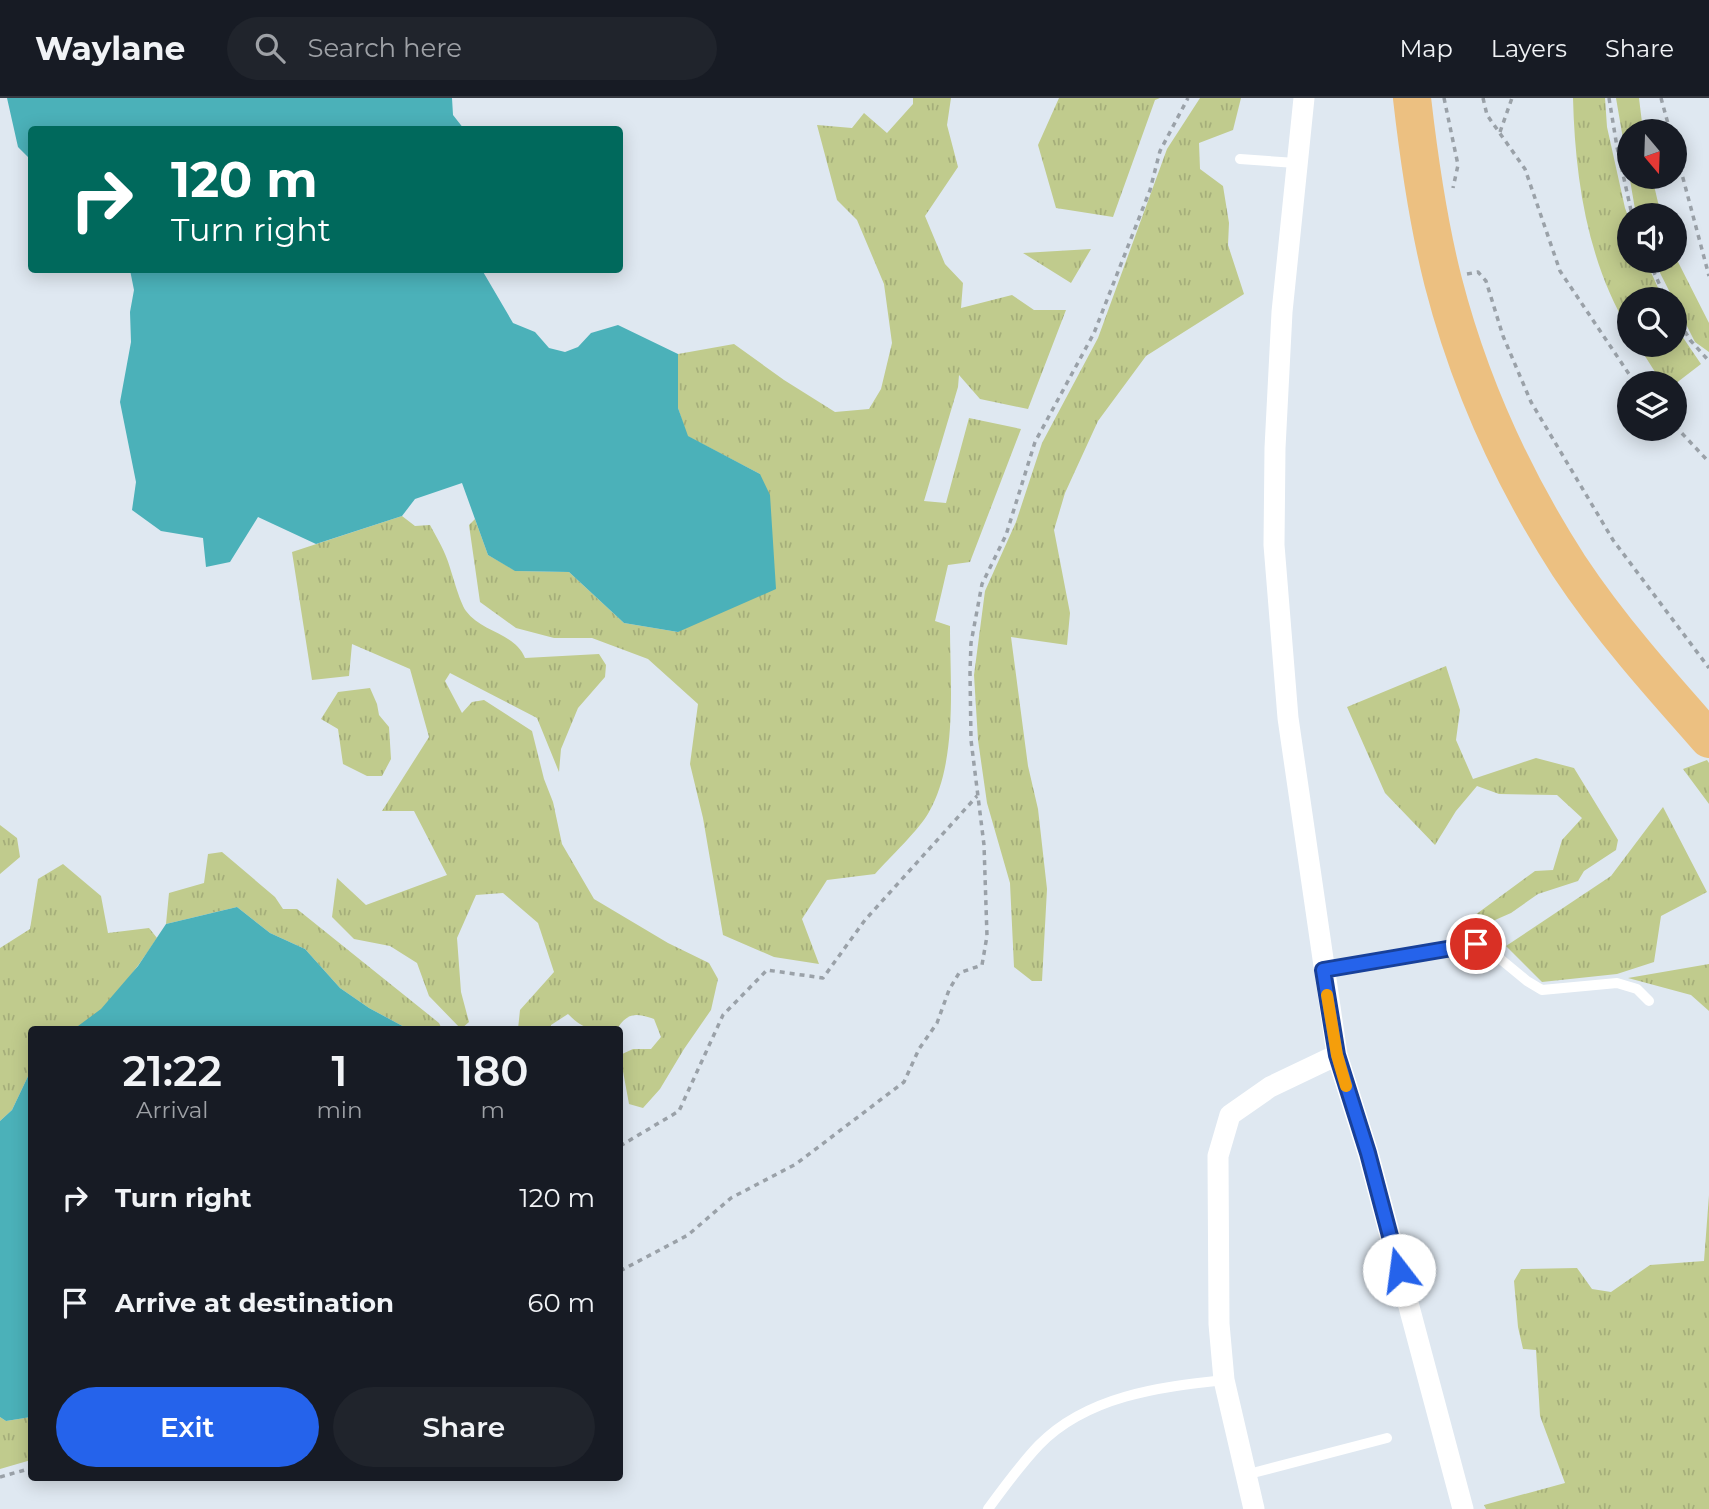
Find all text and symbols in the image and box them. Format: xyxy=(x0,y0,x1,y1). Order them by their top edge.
search box xyxy=(227,17,717,80)
text: Waylane xyxy=(35,28,185,68)
icon: search xyxy=(251,29,289,67)
text: Search here xyxy=(307,32,462,64)
text: Map xyxy=(1399,34,1453,63)
text: Layers xyxy=(1491,34,1567,63)
text: Share xyxy=(1605,34,1674,63)
north arrow xyxy=(1617,119,1687,189)
map controls xyxy=(1617,119,1687,441)
text: 120 m xyxy=(171,150,318,209)
icon: right xyxy=(56,154,147,245)
button: sound xyxy=(1617,203,1687,273)
text: Turn right xyxy=(171,210,331,249)
button: search xyxy=(1617,287,1687,357)
button: layers xyxy=(1617,371,1687,441)
pin xyxy=(1446,914,1506,974)
icon: arrive xyxy=(1457,925,1495,963)
text: 21:22 xyxy=(122,1045,222,1097)
text: 1 xyxy=(331,1045,347,1097)
text: 180 xyxy=(457,1045,529,1097)
text: Arrival xyxy=(136,1096,208,1124)
text: min xyxy=(316,1096,363,1124)
text: m xyxy=(481,1096,505,1124)
icon: right xyxy=(56,1179,94,1217)
text: Turn right xyxy=(115,1182,251,1214)
text: 120 m xyxy=(519,1182,595,1214)
position arrow xyxy=(1362,1233,1436,1307)
icon: arrive xyxy=(56,1284,94,1322)
text: Arrive at destination xyxy=(115,1287,394,1319)
text: 60 m xyxy=(528,1287,595,1319)
button: Exit xyxy=(56,1387,319,1467)
button: Share xyxy=(333,1387,595,1467)

